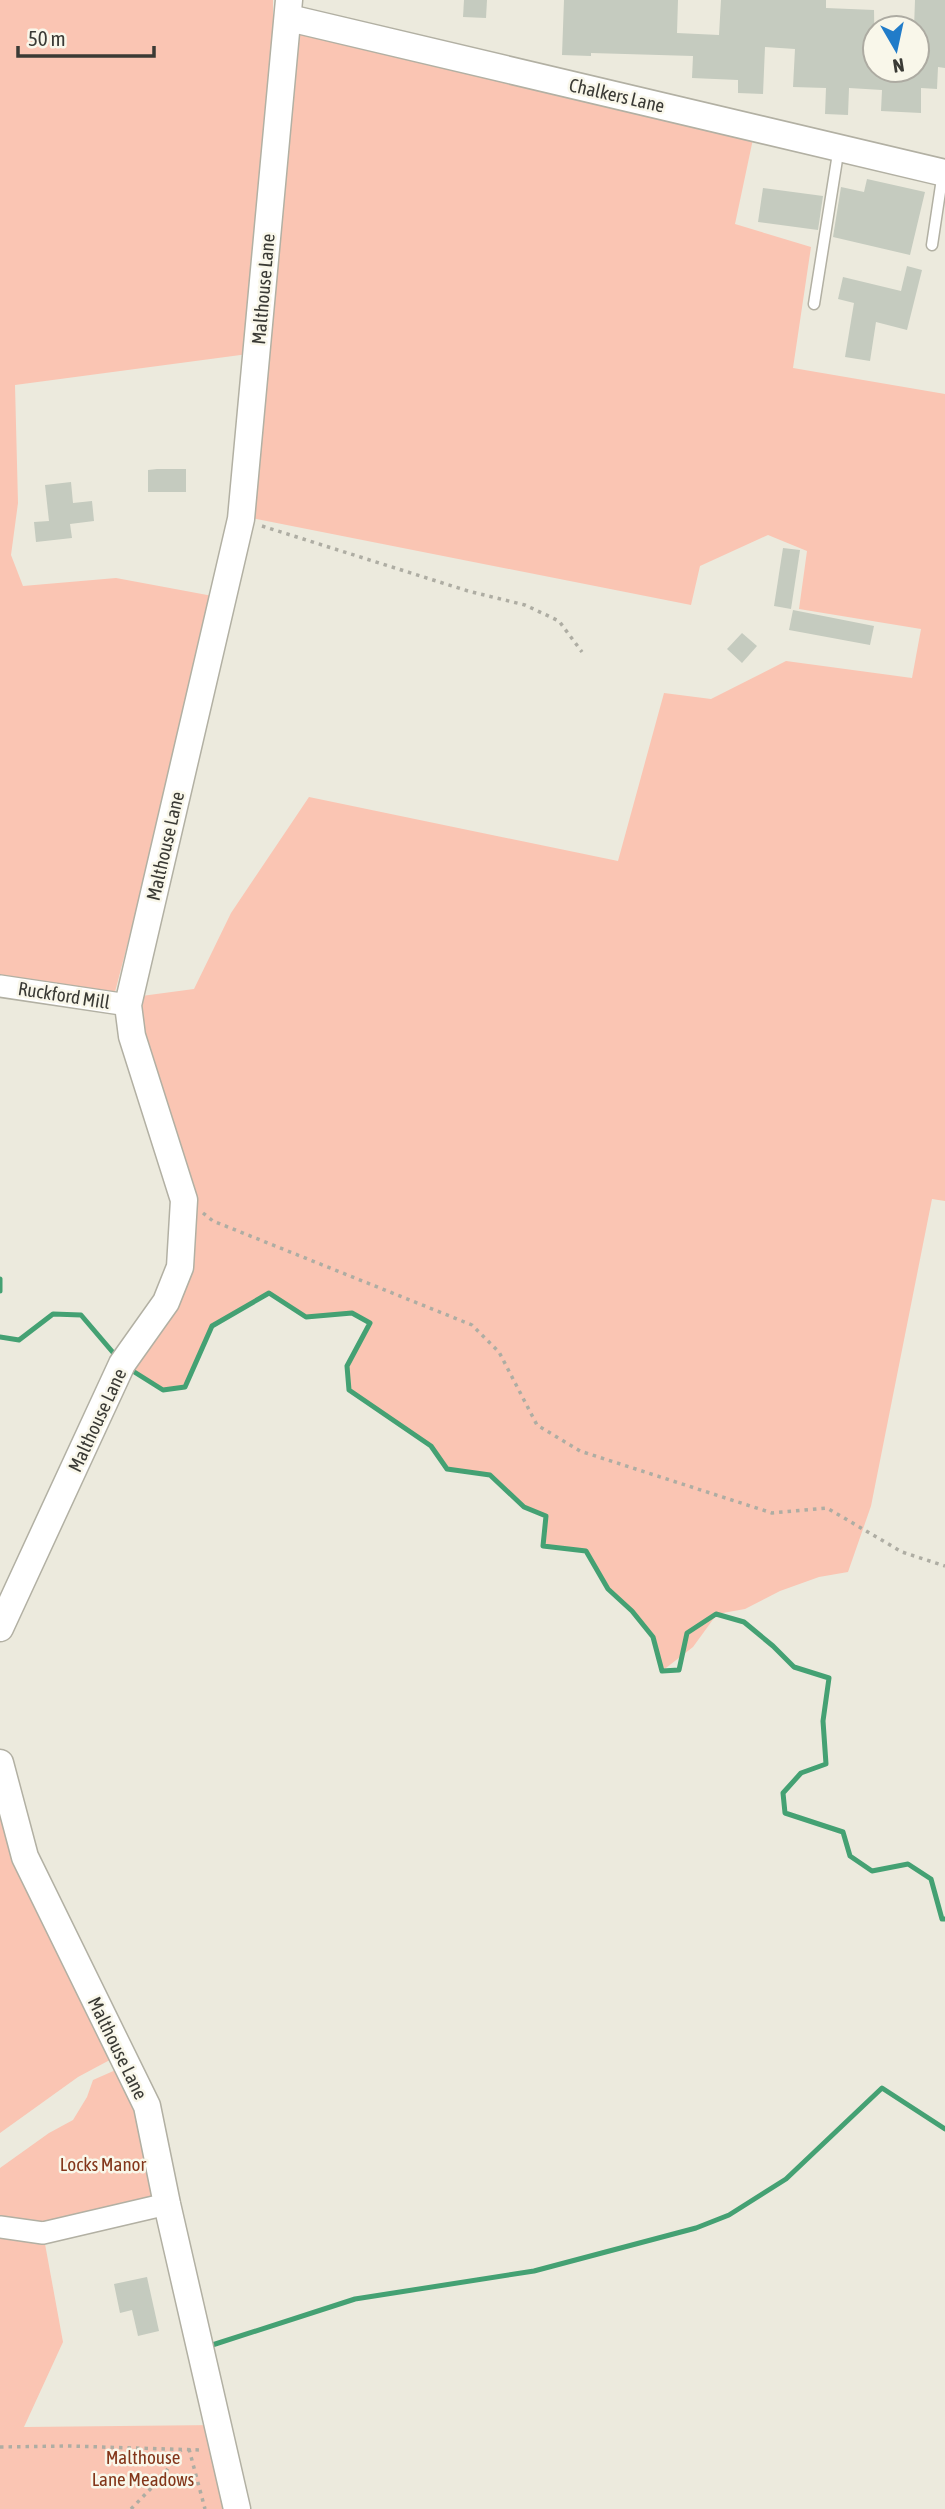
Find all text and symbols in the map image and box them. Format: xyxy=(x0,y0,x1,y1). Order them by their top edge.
scale bar xyxy=(18,14,154,58)
north arrow xyxy=(861,14,931,84)
text: 50 m xyxy=(28,26,66,50)
text: N xyxy=(891,54,906,78)
street label: Chalkers Lane xyxy=(567,73,667,117)
street label: Malthouse Lane xyxy=(247,233,279,345)
street label: Malthouse Lane xyxy=(142,789,188,903)
street label: Ruckford Mill xyxy=(17,977,111,1013)
street label: Malthouse Lane xyxy=(63,1365,131,1475)
street label: Malthouse Lane xyxy=(84,1993,152,2103)
park label: Locks Manor xyxy=(60,2153,147,2175)
park label: Malthouse Lane Meadows xyxy=(92,2446,195,2490)

